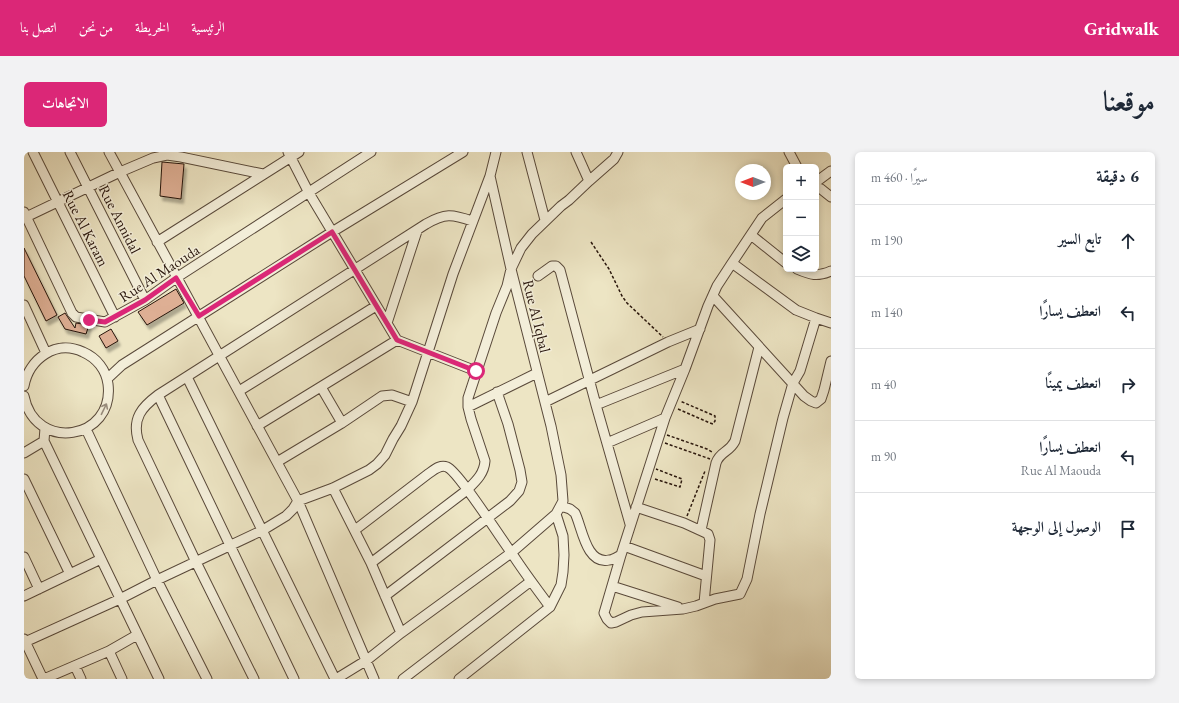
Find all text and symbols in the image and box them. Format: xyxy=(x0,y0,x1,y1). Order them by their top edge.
text: Gridwalk xyxy=(1084,16,1159,41)
text: اتصل بنا xyxy=(20,18,57,36)
text: من نحن xyxy=(79,18,113,36)
text: الخريطة xyxy=(135,18,169,36)
text: الرئيسية xyxy=(191,18,225,36)
button: الاتجاهات xyxy=(24,82,107,127)
text: موقعنا xyxy=(1103,83,1155,119)
north arrow xyxy=(735,164,771,200)
map controls xyxy=(783,164,819,272)
button: + xyxy=(783,164,819,200)
text: 6 دقيقة xyxy=(1096,165,1139,187)
text: سيرًا · 460 m xyxy=(871,169,928,186)
street label: Rue Annidal xyxy=(95,181,146,257)
street label: Rue Al Karam xyxy=(59,187,114,270)
button: − xyxy=(783,200,819,236)
text: تابع السير xyxy=(1058,229,1101,248)
icon: ahead xyxy=(1117,230,1139,252)
text: 190 m xyxy=(871,232,902,249)
button: layers xyxy=(783,236,819,272)
street label: Rue Al Maouda xyxy=(115,240,203,306)
street label: Rue Al Iqbal xyxy=(519,278,555,355)
text: انعطف يسارًا xyxy=(1039,301,1101,320)
icon: left xyxy=(1117,302,1139,324)
text: 140 m xyxy=(871,304,902,321)
route end xyxy=(80,311,98,329)
route start xyxy=(467,362,485,380)
text: انعطف يمينًا xyxy=(1045,373,1101,392)
icon: right xyxy=(1117,374,1139,396)
text: 40 m xyxy=(871,376,896,393)
one-way arrow xyxy=(101,403,108,415)
text: انعطف يسارًا xyxy=(1039,437,1101,456)
icon: left xyxy=(1117,446,1139,468)
text: 90 m xyxy=(871,448,896,465)
text: Rue Al Maouda xyxy=(1021,462,1101,479)
text: الوصول إلى الوجهة xyxy=(1012,517,1101,536)
icon: arrive xyxy=(1117,518,1139,540)

